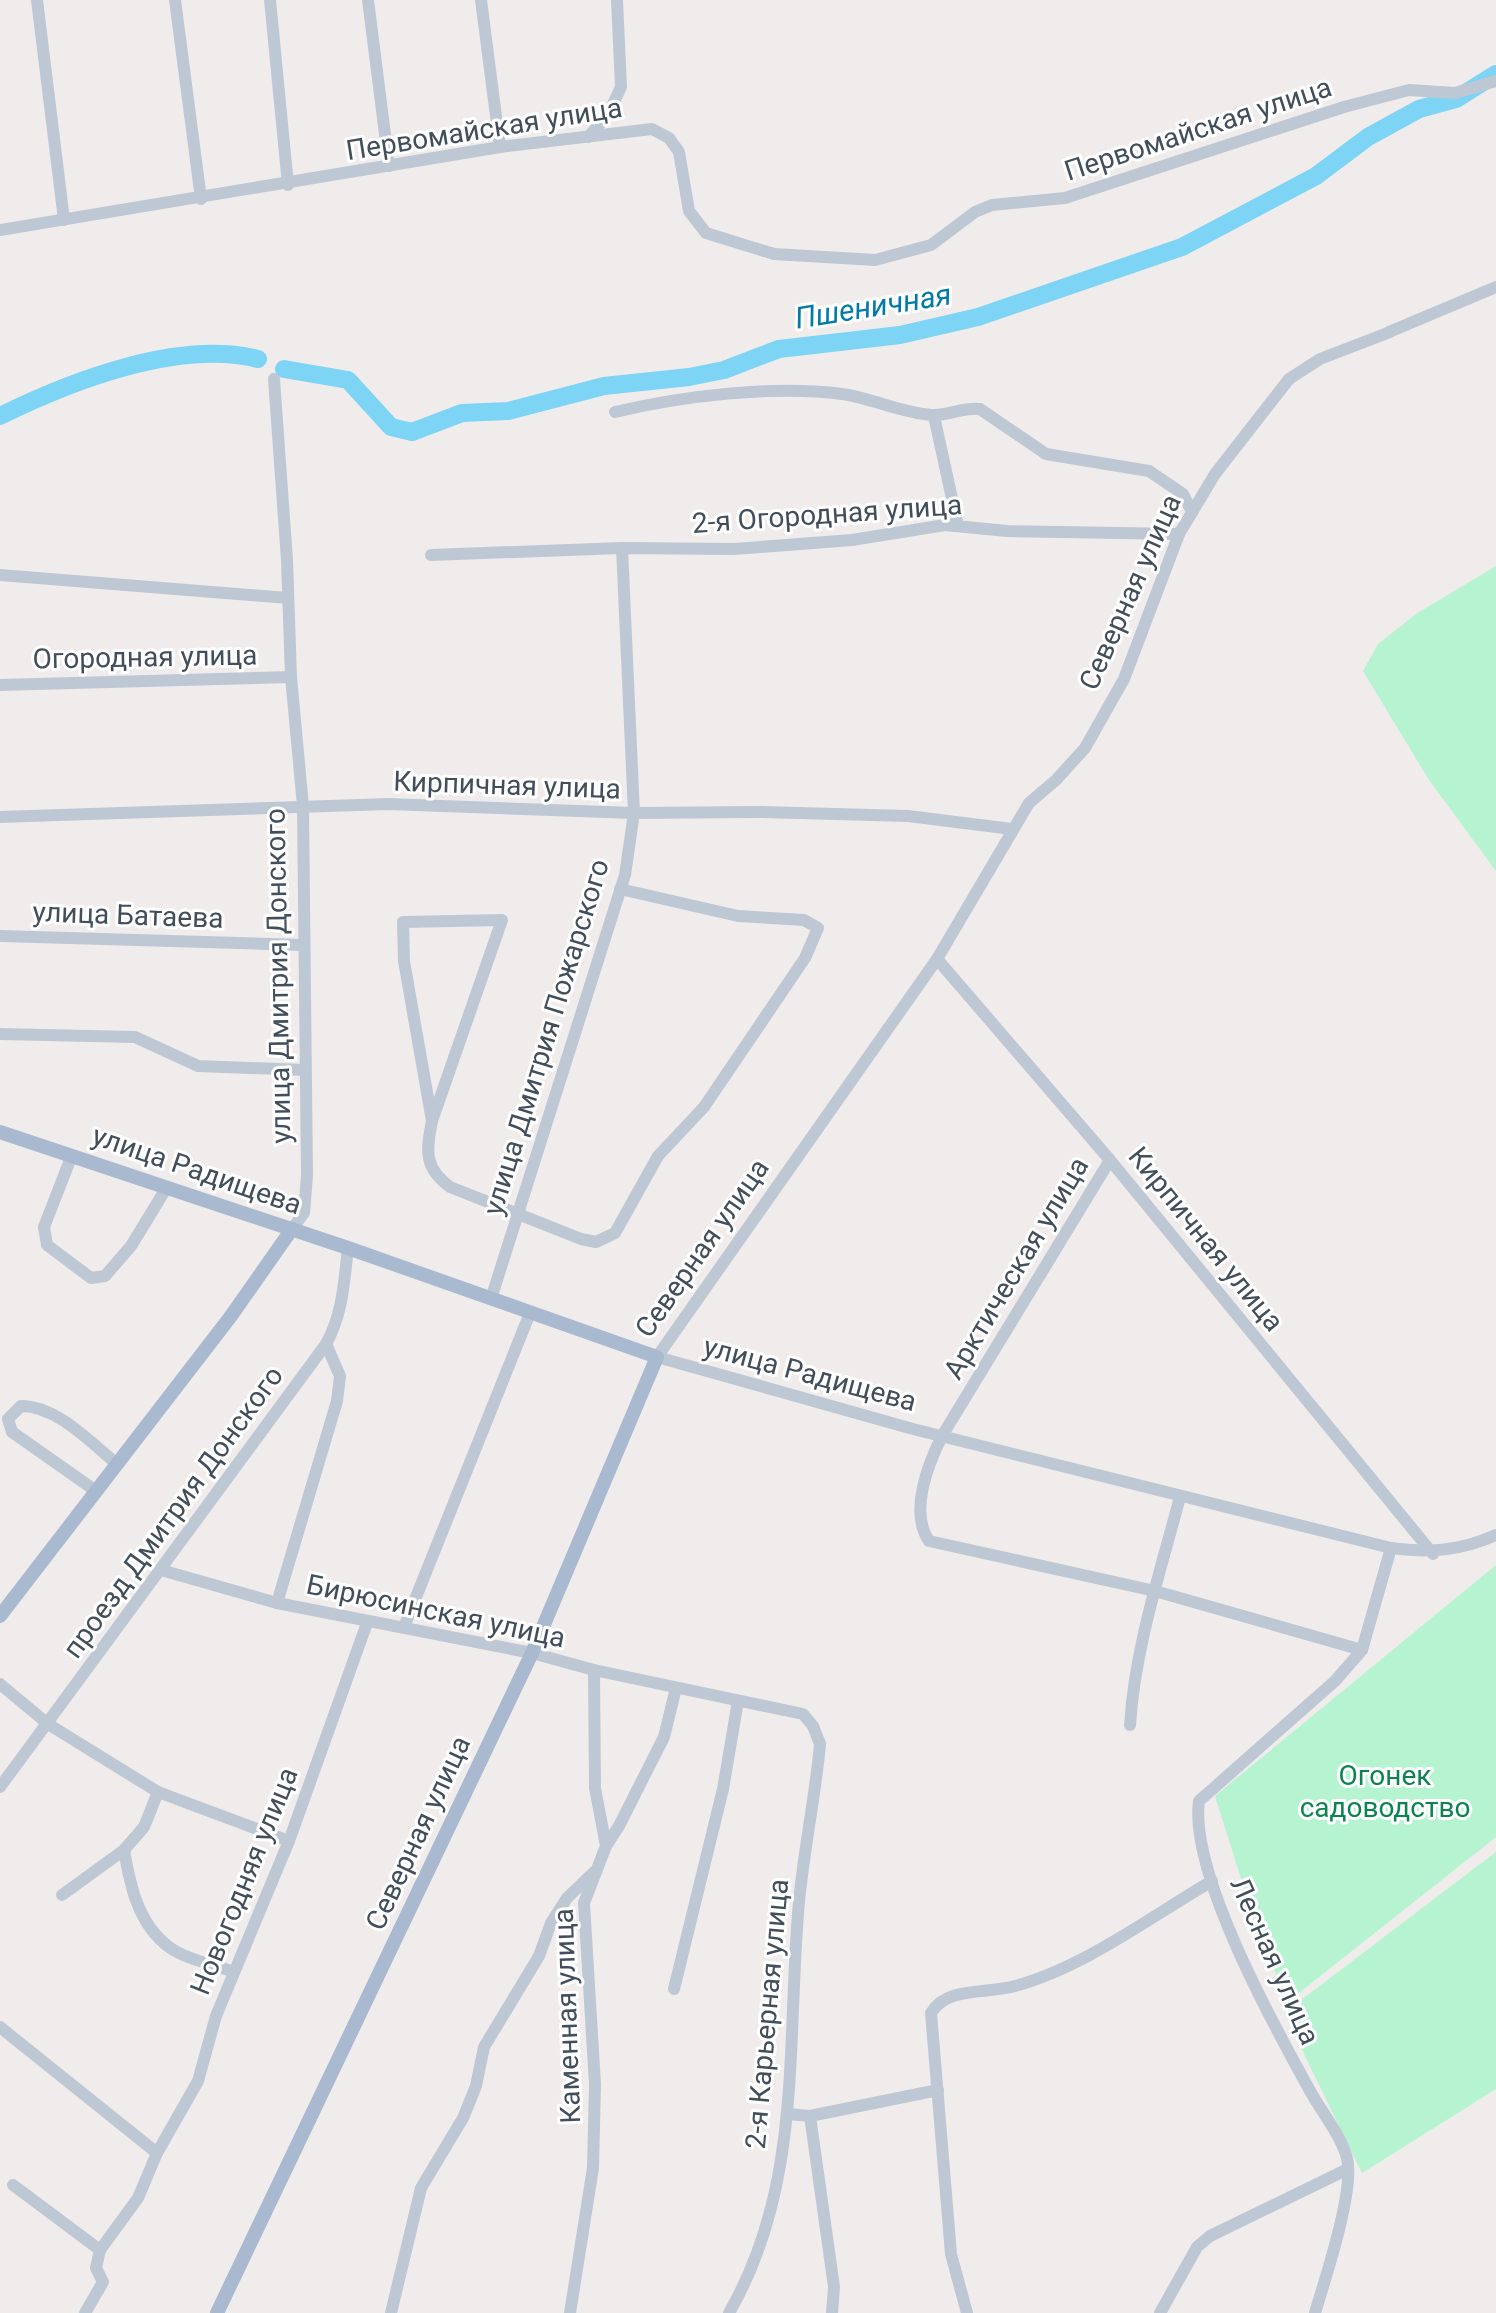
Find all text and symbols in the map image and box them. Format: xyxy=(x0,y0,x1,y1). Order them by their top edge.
street label: Первомайская улица xyxy=(1060,70,1336,188)
street label: Первомайская улица xyxy=(344,91,624,167)
water label: Пшеничная xyxy=(792,276,954,336)
street label: 2-я Огородная улица xyxy=(691,488,963,540)
street label: Северная улица xyxy=(1072,489,1188,695)
street label: Огородная улица xyxy=(32,639,258,675)
street label: Кирпичная улица xyxy=(393,765,621,805)
street label: улица Дмитрия Донского xyxy=(259,808,297,1144)
street label: улица Дмитрия Пожарского xyxy=(476,855,616,1219)
street label: улица Батаева xyxy=(32,895,224,935)
street label: улица Радищева xyxy=(88,1119,306,1221)
street label: Кирпичная улица xyxy=(1122,1140,1290,1338)
street label: Арктическая улица xyxy=(937,1151,1095,1385)
street label: Северная улица xyxy=(628,1152,776,1344)
street label: улица Радищева xyxy=(700,1330,920,1418)
street label: проезд Дмитрия Донского xyxy=(56,1360,290,1664)
street label: Бирюсинская улица xyxy=(304,1567,568,1655)
street label: Северная улица xyxy=(359,1731,477,1935)
park label: Огонек садоводство xyxy=(1300,1759,1470,1824)
street label: Новогодняя улица xyxy=(183,1763,305,1999)
street label: Лесная улица xyxy=(1223,1872,1327,2050)
street label: 2-я Карьерная улица xyxy=(739,1878,795,2150)
street label: Каменная улица xyxy=(547,1908,587,2124)

